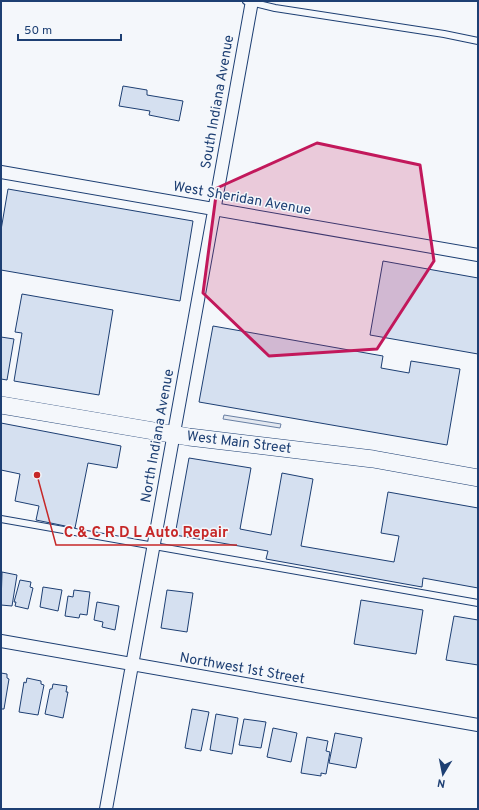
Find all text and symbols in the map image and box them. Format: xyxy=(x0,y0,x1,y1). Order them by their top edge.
scale bar xyxy=(18,16,121,42)
text: 50 m xyxy=(24,23,52,39)
street label: South Indiana Avenue xyxy=(198,34,238,170)
street label: West Sheridan Avenue xyxy=(172,178,312,220)
street label: North Indiana Avenue xyxy=(138,368,178,504)
street label: West Main Street xyxy=(186,428,292,458)
callout: C & C R D L Auto Repair xyxy=(56,518,237,545)
text: C & C R D L Auto Repair xyxy=(64,524,229,543)
street label: Northwest 1st Street xyxy=(178,650,306,688)
north arrow xyxy=(423,754,463,794)
text: N xyxy=(436,775,447,790)

